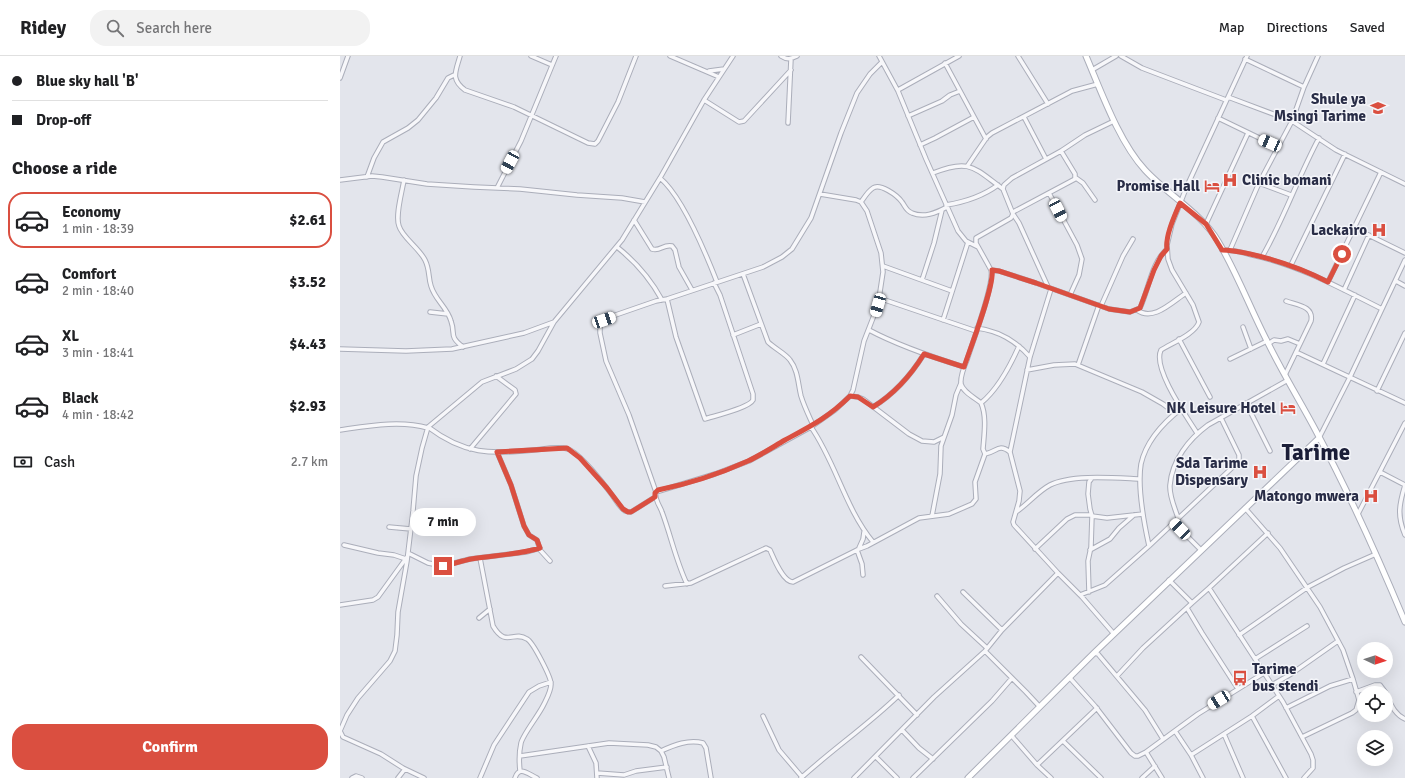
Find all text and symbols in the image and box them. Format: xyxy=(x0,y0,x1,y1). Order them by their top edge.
search box xyxy=(90,10,370,46)
text: Ridey xyxy=(20,16,66,40)
icon: search xyxy=(104,17,126,39)
text: Search here xyxy=(136,19,212,37)
text: Map xyxy=(1219,19,1245,36)
text: Directions xyxy=(1267,19,1328,36)
text: Saved xyxy=(1350,19,1385,36)
text: Blue sky hall 'B' xyxy=(36,72,138,90)
place label: Shule ya Msingi Tarime xyxy=(1274,90,1366,125)
school or university icon: Shule ya Msingi Tarime xyxy=(1369,99,1387,117)
text: Drop-off xyxy=(36,111,91,129)
car xyxy=(1257,133,1283,153)
car xyxy=(499,149,521,175)
text: Choose a ride xyxy=(12,157,117,179)
hospital icon: Clinic bomani xyxy=(1221,171,1239,189)
place label: Clinic bomani xyxy=(1242,171,1332,189)
place label: Promise Hall xyxy=(1117,177,1200,195)
hotel icon: Promise Hall xyxy=(1203,177,1221,195)
car xyxy=(1047,197,1069,223)
icon: car xyxy=(14,202,50,238)
text: Economy xyxy=(62,203,121,221)
text: $2.61 xyxy=(289,211,326,229)
text: 1 min · 18:39 xyxy=(62,221,134,237)
place label: Lackairo xyxy=(1311,221,1367,239)
hospital icon: Lackairo xyxy=(1370,221,1388,239)
route start xyxy=(1333,245,1351,263)
icon: car xyxy=(14,264,50,300)
text: Comfort xyxy=(62,265,116,283)
text: $3.52 xyxy=(289,273,326,291)
text: 2 min · 18:40 xyxy=(62,283,134,299)
car xyxy=(869,292,887,318)
car xyxy=(591,310,617,330)
icon: car xyxy=(14,326,50,362)
text: XL xyxy=(62,327,79,345)
text: $4.43 xyxy=(289,335,326,353)
text: 3 min · 18:41 xyxy=(62,345,134,361)
icon: car xyxy=(14,388,50,424)
text: Black xyxy=(62,389,99,407)
text: $2.93 xyxy=(289,397,326,415)
place label: NK Leisure Hotel xyxy=(1166,399,1276,417)
hotel icon: NK Leisure Hotel xyxy=(1279,399,1297,417)
text: 4 min · 18:42 xyxy=(62,407,134,423)
district label: Tarime xyxy=(1282,438,1350,467)
icon: cash xyxy=(12,451,34,473)
text: Cash xyxy=(44,453,75,471)
text: 2.7 km xyxy=(291,454,328,470)
place label: Sda Tarime Dispensary xyxy=(1175,454,1249,489)
hospital icon: Sda Tarime Dispensary xyxy=(1251,463,1269,481)
place label: Matongo mwera xyxy=(1254,487,1359,505)
hospital icon: Matongo mwera xyxy=(1362,487,1380,505)
callout: 7 min xyxy=(410,508,476,536)
text: 7 min xyxy=(427,514,459,530)
car xyxy=(1167,516,1193,542)
route end xyxy=(434,557,452,575)
north arrow xyxy=(1357,642,1393,678)
map controls xyxy=(1357,642,1393,766)
place label: Tarime bus stendi xyxy=(1252,660,1319,695)
bus stop icon: Tarime bus stendi xyxy=(1231,669,1249,687)
button: locate xyxy=(1357,686,1393,722)
car xyxy=(1206,689,1232,711)
button: Confirm xyxy=(12,724,328,770)
button: layers xyxy=(1357,730,1393,766)

